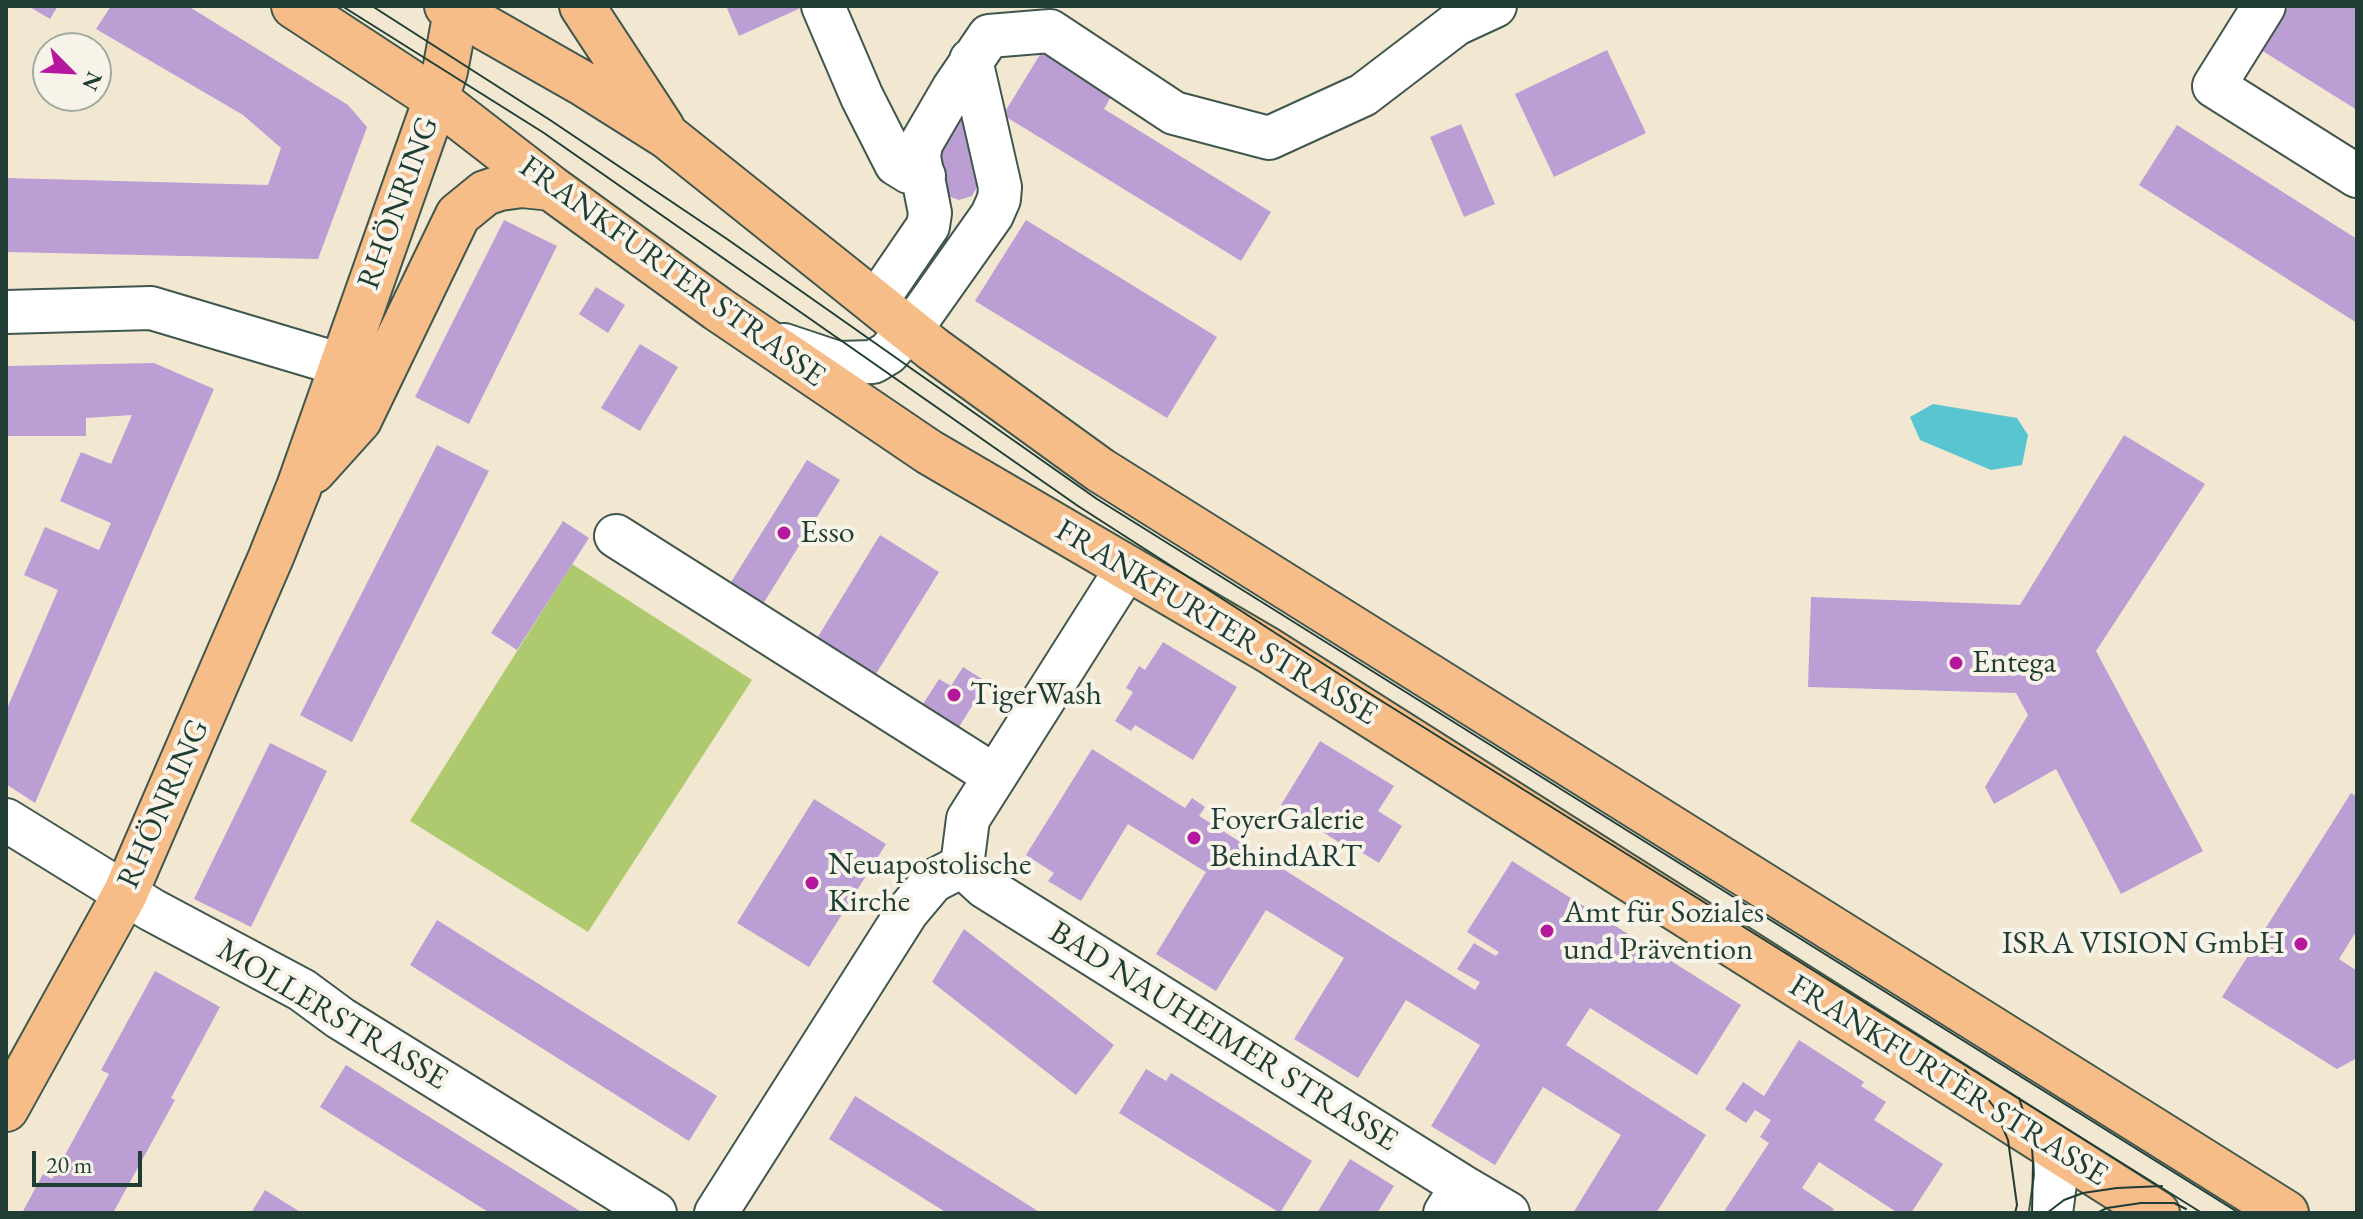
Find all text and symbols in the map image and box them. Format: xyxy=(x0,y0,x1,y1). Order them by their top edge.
north arrow xyxy=(32,32,112,112)
text: N xyxy=(76,67,109,95)
street label: RHÖNRING xyxy=(350,111,448,295)
street label: FRANKFURTER STRASSE xyxy=(512,148,832,396)
street label: FRANKFURTER STRASSE xyxy=(1048,512,1384,734)
place label: Esso xyxy=(800,514,855,552)
marker: Esso xyxy=(775,524,793,542)
place label: Entega xyxy=(1972,644,2056,682)
marker: Entega xyxy=(1947,654,1965,672)
place label: TigerWash xyxy=(970,676,1102,714)
marker: TigerWash xyxy=(945,686,963,704)
street label: RHÖNRING xyxy=(110,714,218,894)
place label: FoyerGalerie BehindART xyxy=(1210,801,1364,876)
marker: FoyerGalerie BehindART xyxy=(1185,829,1203,847)
place label: Neuapostolische Kirche xyxy=(828,846,1031,921)
marker: Neuapostolische Kirche xyxy=(803,874,821,892)
place label: Amt für Soziales und Prävention xyxy=(1563,894,1764,969)
street label: BAD NAUHEIMER STRASSE xyxy=(1042,914,1404,1160)
marker: Amt für Soziales und Prävention xyxy=(1538,922,1556,940)
place label: ISRA VISION GmbH xyxy=(2002,925,2285,963)
street label: MOLLERSTRASSE xyxy=(210,931,454,1099)
marker: ISRA VISION GmbH xyxy=(2292,935,2310,953)
street label: FRANKFURTER STRASSE xyxy=(1782,967,2114,1195)
scale bar xyxy=(36,1135,146,1185)
text: 20 m xyxy=(46,1149,93,1180)

